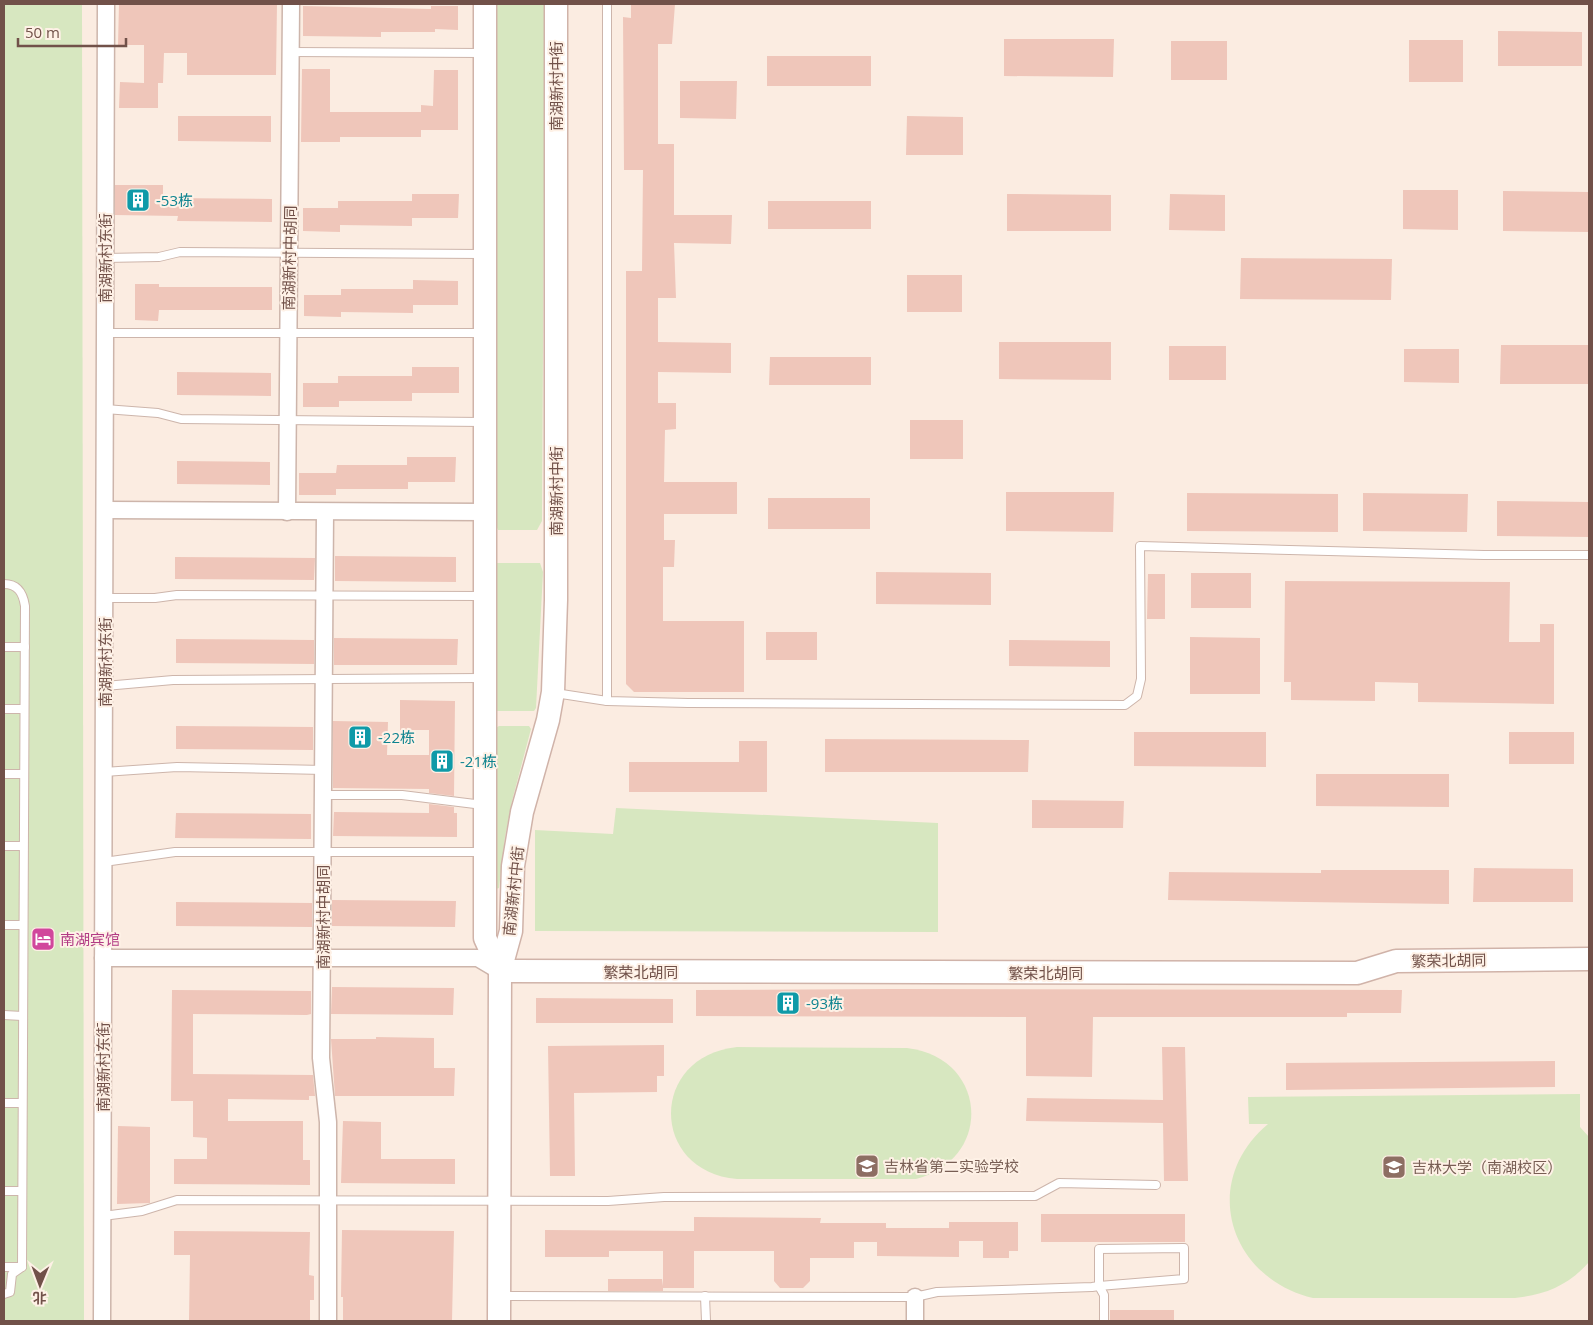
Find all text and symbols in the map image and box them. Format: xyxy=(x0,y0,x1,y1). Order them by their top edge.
scale bar xyxy=(18,15,125,47)
text: 50 m xyxy=(25,22,60,42)
street label: 南湖新村中街 xyxy=(546,41,566,131)
building icon: -53栋 xyxy=(125,187,151,213)
place label: -53栋 xyxy=(156,190,193,210)
street label: 南湖新村中胡同 xyxy=(278,205,300,311)
street label: 南湖新村东街 xyxy=(95,213,115,303)
street label: 南湖新村中街 xyxy=(546,446,566,536)
street label: 南湖新村东街 xyxy=(95,617,115,707)
building icon: -22栋 xyxy=(347,724,373,750)
place label: -22栋 xyxy=(378,727,415,747)
building icon: -21栋 xyxy=(429,748,455,774)
place label: -21栋 xyxy=(460,751,497,771)
street label: 南湖新村中街 xyxy=(498,845,528,937)
street label: 南湖新村中胡同 xyxy=(313,864,333,970)
hotel icon: 南湖宾馆 xyxy=(30,926,56,952)
place label: 南湖宾馆 xyxy=(60,929,120,949)
street label: 繁荣北胡同 xyxy=(1411,949,1487,971)
street label: 繁荣北胡同 xyxy=(603,962,679,982)
street label: 繁荣北胡同 xyxy=(1008,963,1084,983)
building icon: -93栋 xyxy=(775,990,801,1016)
place label: -93栋 xyxy=(806,993,843,1013)
street label: 南湖新村东街 xyxy=(93,1022,113,1112)
school or university icon: 吉林省第二实验学校 xyxy=(854,1153,880,1179)
school or university icon: 吉林大学（南湖校区） xyxy=(1381,1154,1407,1180)
place label: 吉林省第二实验学校 xyxy=(884,1156,1019,1176)
place label: 吉林大学（南湖校区） xyxy=(1412,1157,1562,1177)
north arrow xyxy=(15,1260,65,1310)
text: 北 xyxy=(33,1289,47,1308)

